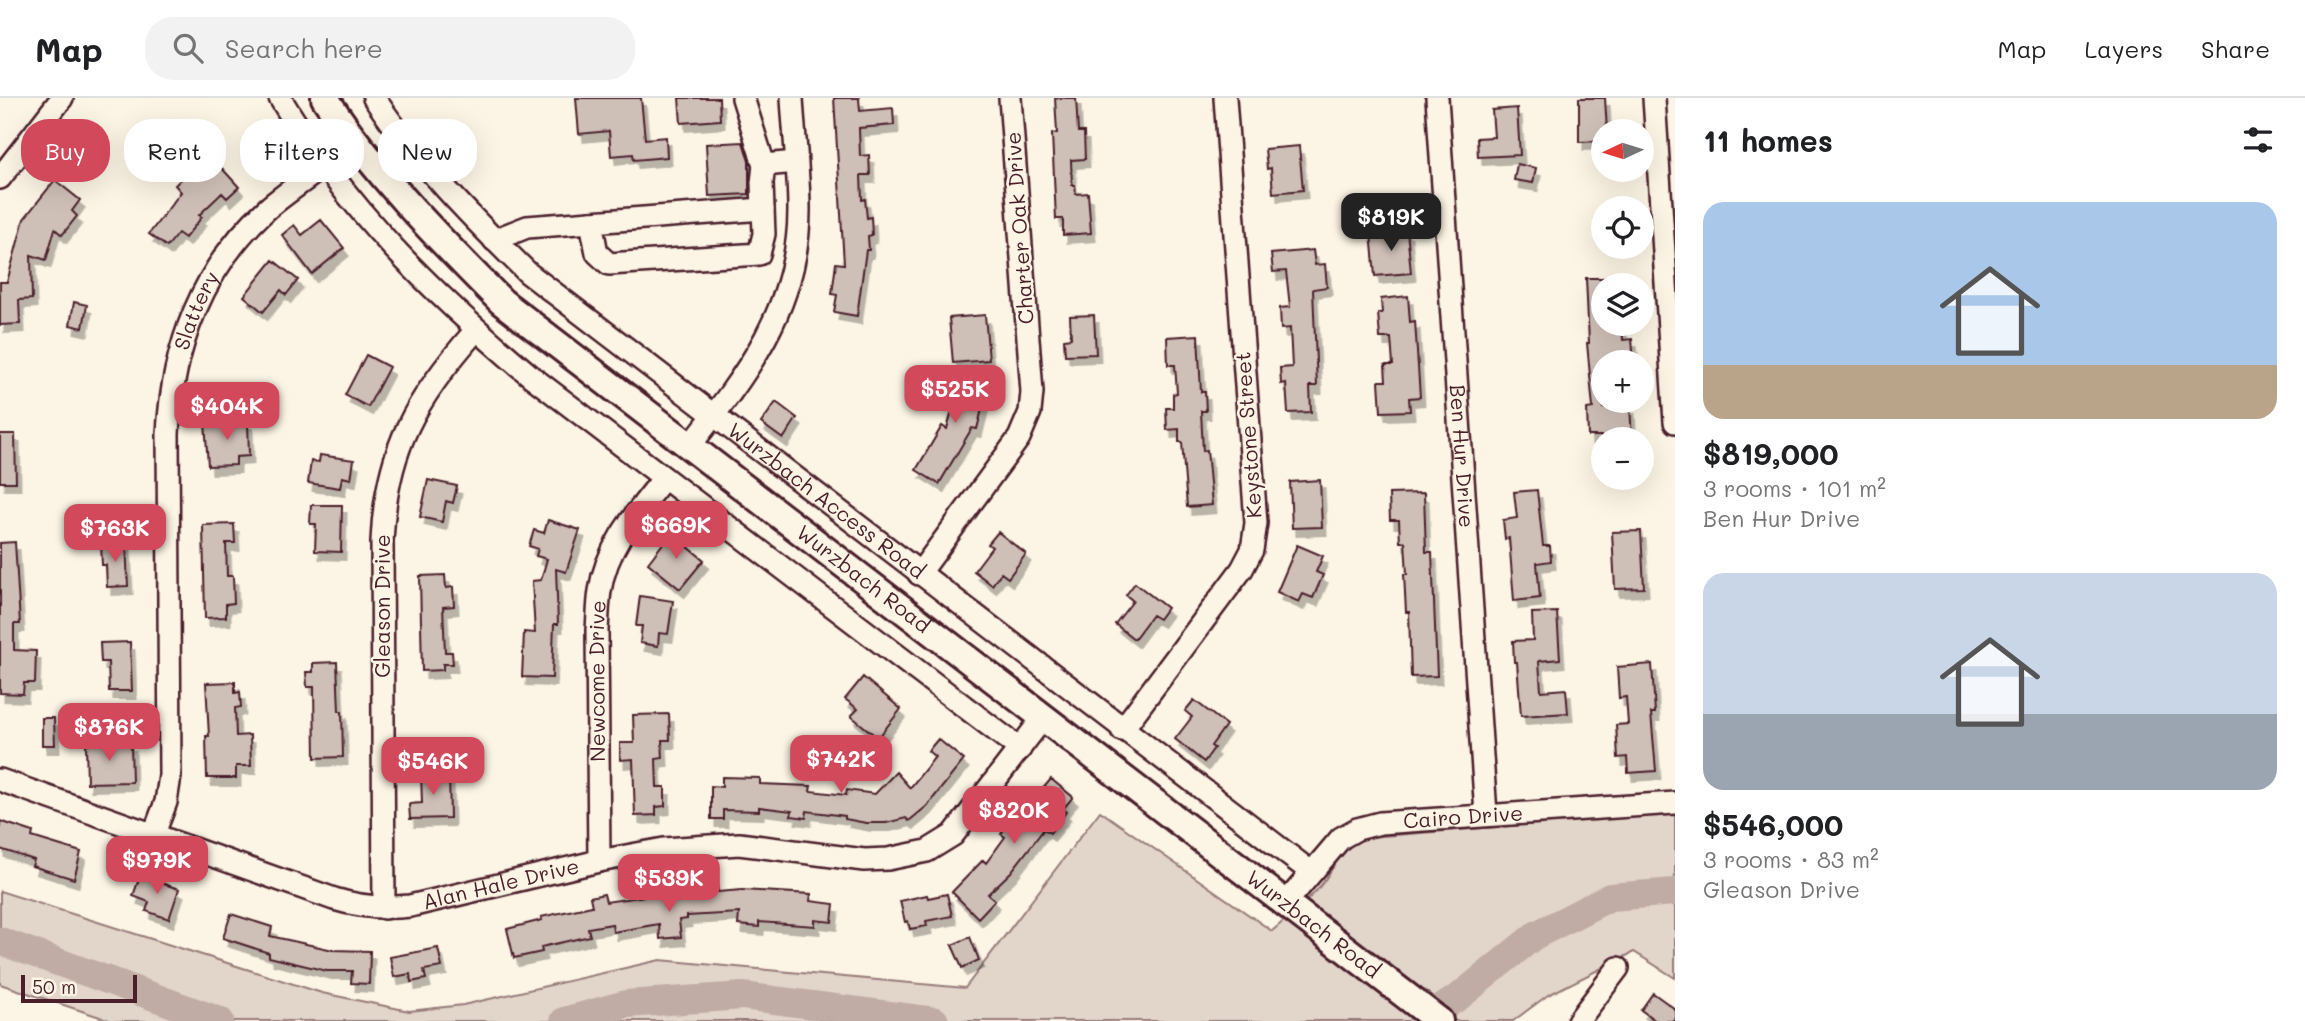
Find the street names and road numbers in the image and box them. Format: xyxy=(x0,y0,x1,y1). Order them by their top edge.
street label: Charter Oak Drive xyxy=(998,131,1039,325)
street label: Slattery xyxy=(167,266,224,353)
street label: Keystone Street xyxy=(1228,351,1267,519)
street label: Ben Hur Drive xyxy=(1445,383,1481,529)
street label: Wurzbach Access Road xyxy=(723,416,931,584)
street label: Wurzbach Road xyxy=(792,518,937,638)
street label: Gleason Drive xyxy=(368,534,395,678)
street label: Newcome Drive xyxy=(582,599,611,762)
street label: Cairo Drive xyxy=(1402,798,1524,833)
street label: Alan Hale Drive xyxy=(420,851,582,915)
street label: Wurzbach Road xyxy=(1242,863,1387,983)

